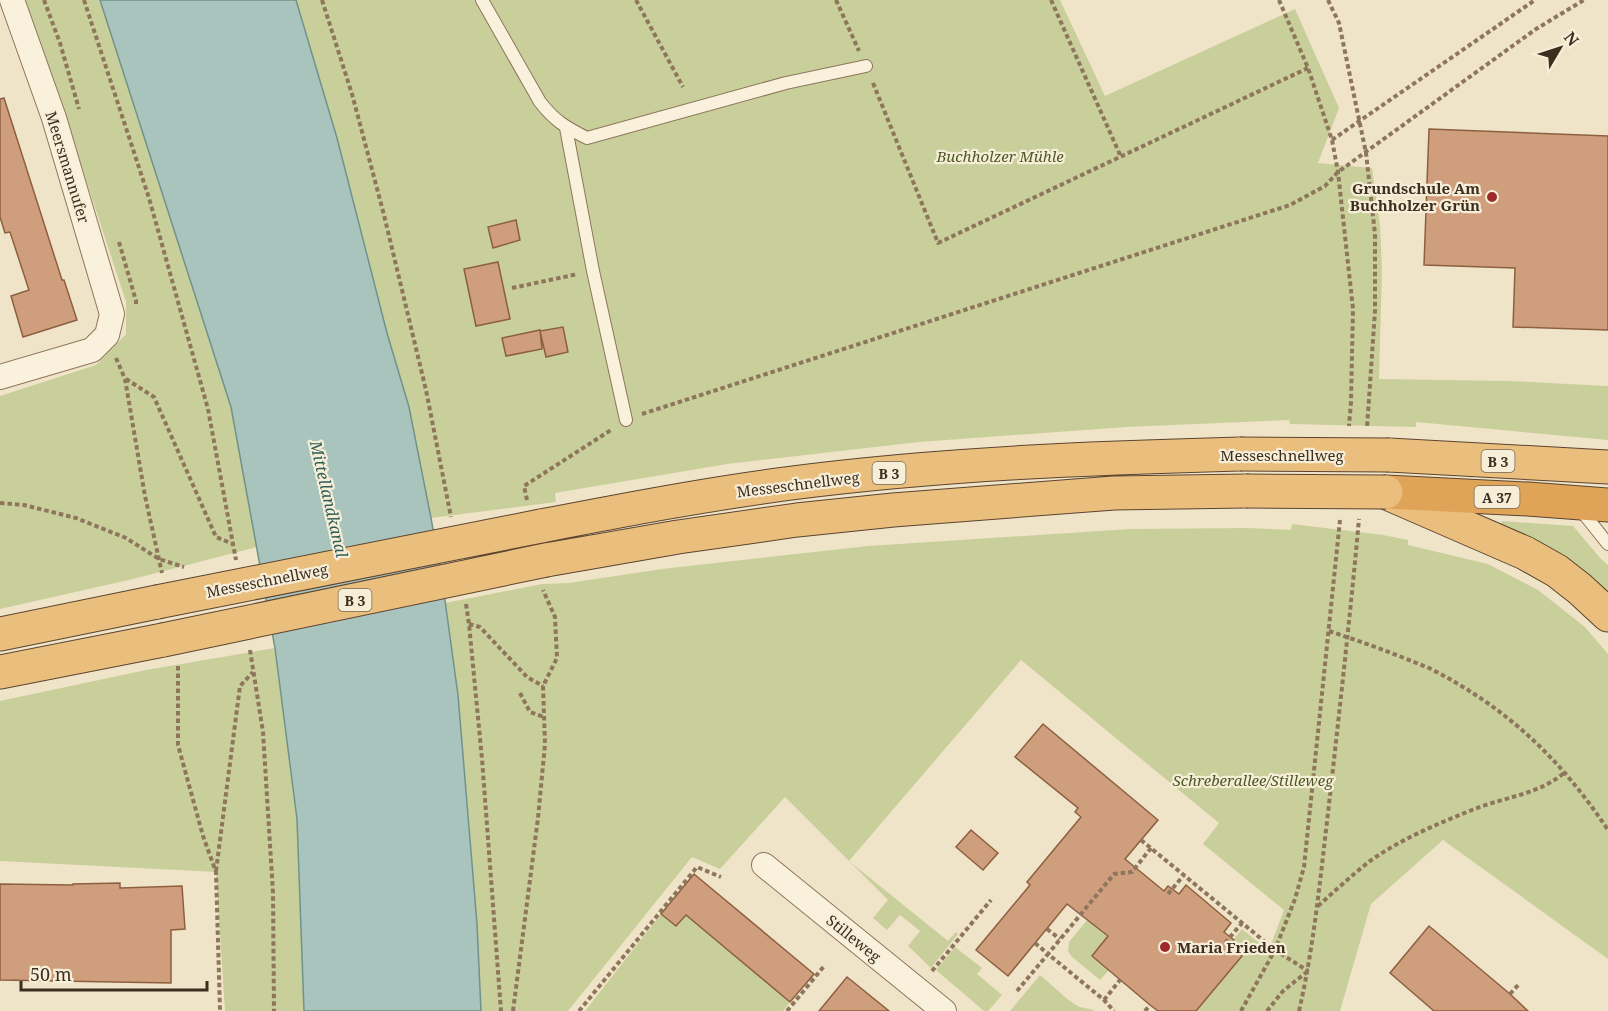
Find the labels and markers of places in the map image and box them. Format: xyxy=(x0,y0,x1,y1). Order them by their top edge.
place label: Grundschule Am Buchholzer Grün xyxy=(1350,178,1480,215)
marker: Grundschule Am Buchholzer Grün xyxy=(1485,190,1499,204)
place label: Maria Frieden xyxy=(1177,937,1286,957)
marker: Maria Frieden xyxy=(1158,940,1172,954)

